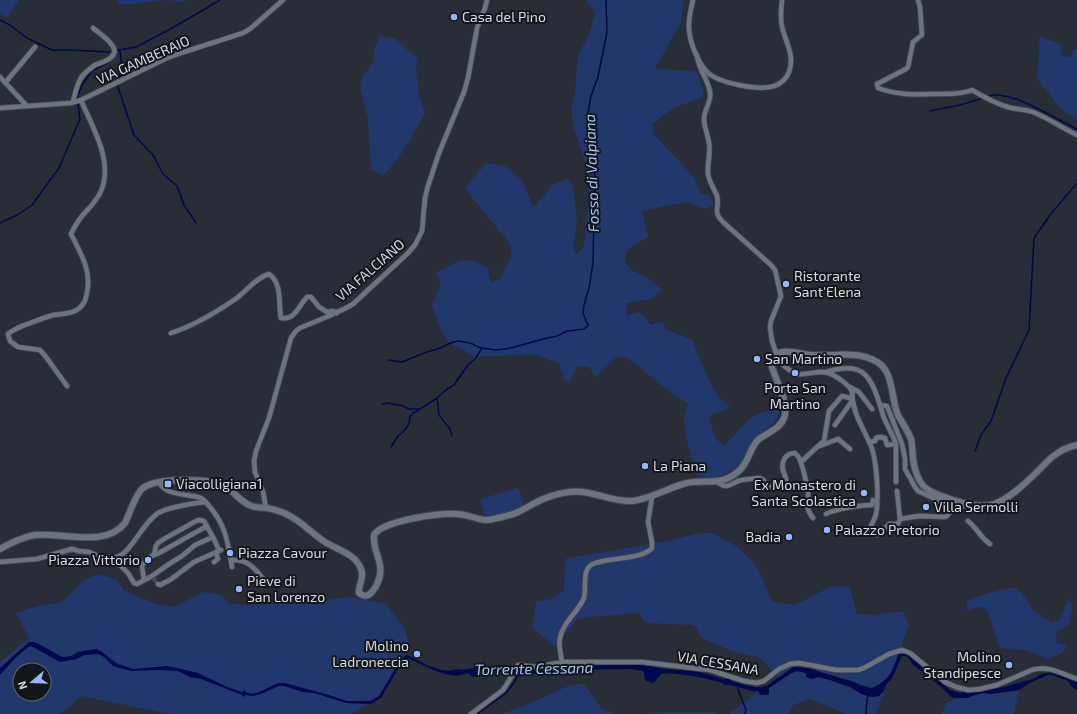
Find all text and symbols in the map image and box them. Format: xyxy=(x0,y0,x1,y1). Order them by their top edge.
place label: Casa del Pino xyxy=(462,8,546,25)
marker: Casa del Pino xyxy=(449,12,459,22)
street label: VIA GAMBERAIO xyxy=(93,31,192,88)
water label: Fosso di Valpiana xyxy=(580,114,602,232)
street label: VIA FALCIANO xyxy=(332,235,408,304)
place label: Ristorante Sant'Elena xyxy=(794,267,861,300)
marker: Ristorante Sant'Elena xyxy=(781,279,791,289)
place label: San Martino xyxy=(765,350,842,367)
marker: San Martino xyxy=(752,354,762,364)
marker: Porta San Martino xyxy=(790,368,800,378)
place label: Porta San Martino xyxy=(764,379,826,412)
place label: La Piana xyxy=(653,457,706,474)
marker: La Piana xyxy=(640,461,650,471)
place label: Viacolligiana1 xyxy=(176,475,263,492)
place label: Ex Monastero di Santa Scolastica xyxy=(751,476,856,509)
marker: Viacolligiana1 xyxy=(163,479,173,489)
marker: Ex Monastero di Santa Scolastica xyxy=(859,488,869,498)
place label: Villa Sermolli xyxy=(934,498,1018,515)
marker: Villa Sermolli xyxy=(921,502,931,512)
place label: Palazzo Pretorio xyxy=(835,521,940,538)
marker: Palazzo Pretorio xyxy=(822,525,832,535)
place label: Badia xyxy=(745,528,781,545)
marker: Badia xyxy=(784,532,794,542)
place label: Piazza Cavour xyxy=(238,544,327,561)
marker: Piazza Cavour xyxy=(225,548,235,558)
place label: Piazza Vittorio xyxy=(48,551,140,568)
marker: Piazza Vittorio xyxy=(143,555,153,565)
place label: Pieve di San Lorenzo xyxy=(247,572,325,605)
marker: Pieve di San Lorenzo xyxy=(234,584,244,594)
place label: Molino Ladroneccia xyxy=(332,637,409,670)
street label: VIA CESSANA xyxy=(676,647,760,678)
place label: Molino Standipesce xyxy=(924,648,1001,681)
marker: Molino Ladroneccia xyxy=(412,649,422,659)
water label: Torrente Cessana xyxy=(475,658,593,678)
marker: Molino Standipesce xyxy=(1004,660,1014,670)
north arrow xyxy=(12,662,52,702)
text: N xyxy=(15,679,30,691)

